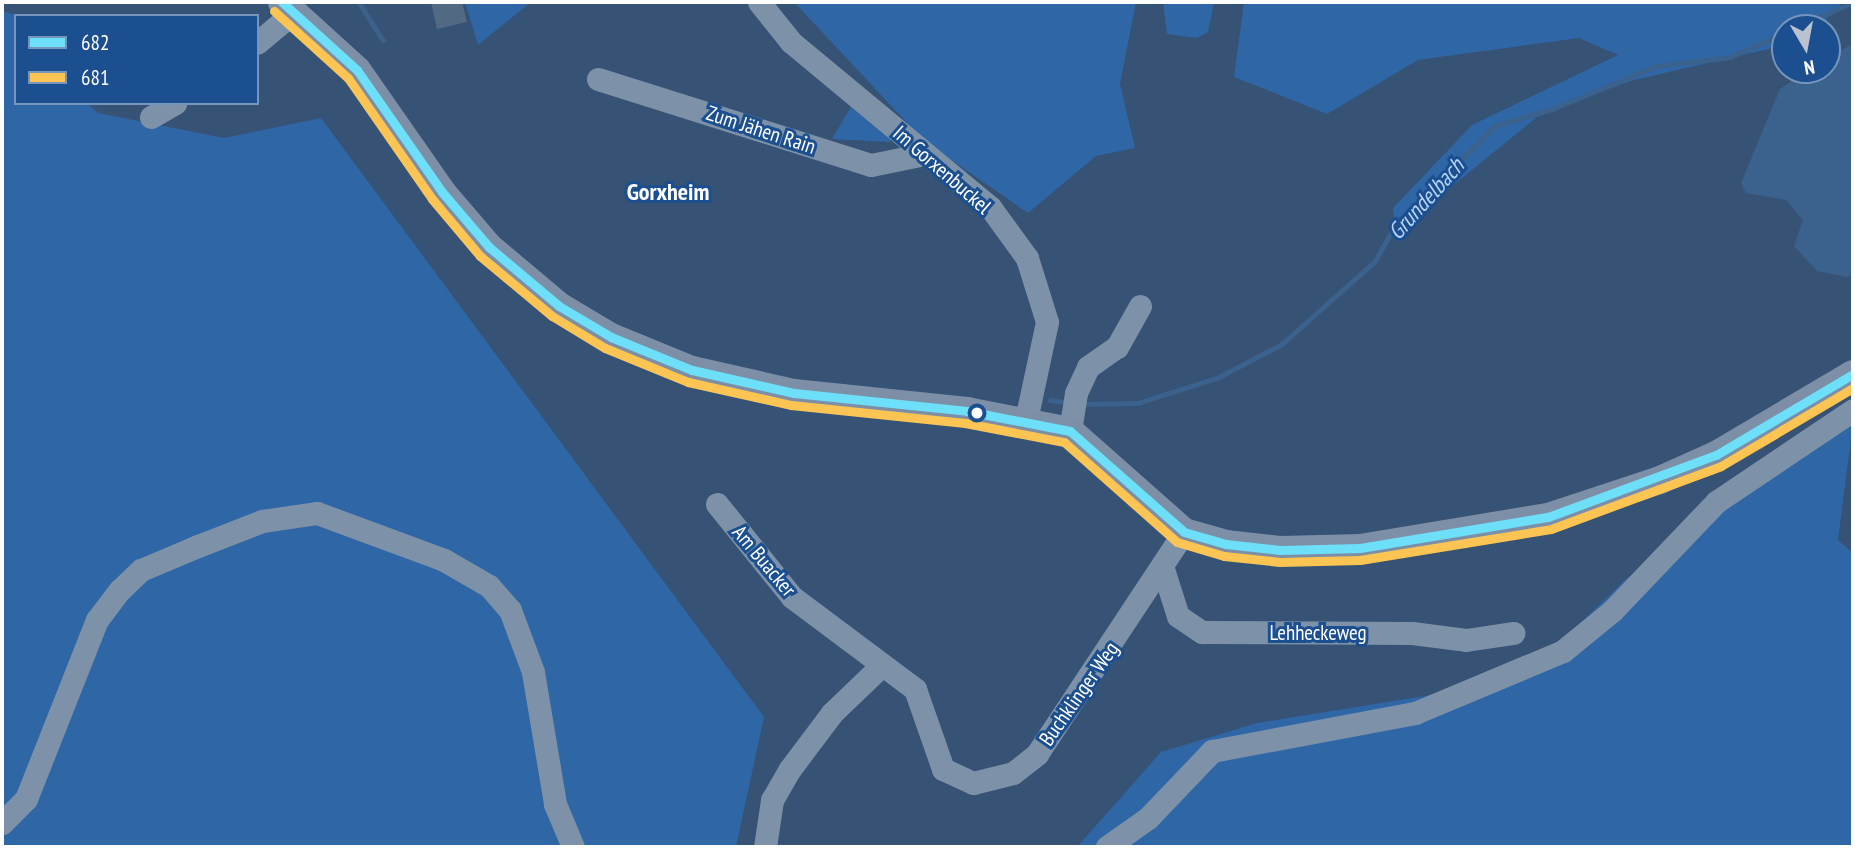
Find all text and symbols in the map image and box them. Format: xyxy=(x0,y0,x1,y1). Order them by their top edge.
legend xyxy=(14,14,259,105)
north arrow xyxy=(1771,14,1841,84)
text: 682 xyxy=(81,29,109,56)
text: N xyxy=(1802,55,1816,80)
text: 681 xyxy=(81,64,109,91)
street label: Zum Jähen Rain xyxy=(703,100,819,160)
street label: Im Gorxenbuckel xyxy=(888,121,996,219)
water label: Grundelbach xyxy=(1382,153,1470,245)
district label: Gorxheim xyxy=(627,178,709,206)
unlabelled marker xyxy=(970,406,984,420)
street label: Am Buacker xyxy=(727,520,801,602)
street label: Lehheckeweg xyxy=(1269,620,1367,646)
street label: Buchklinger Weg xyxy=(1034,637,1124,751)

